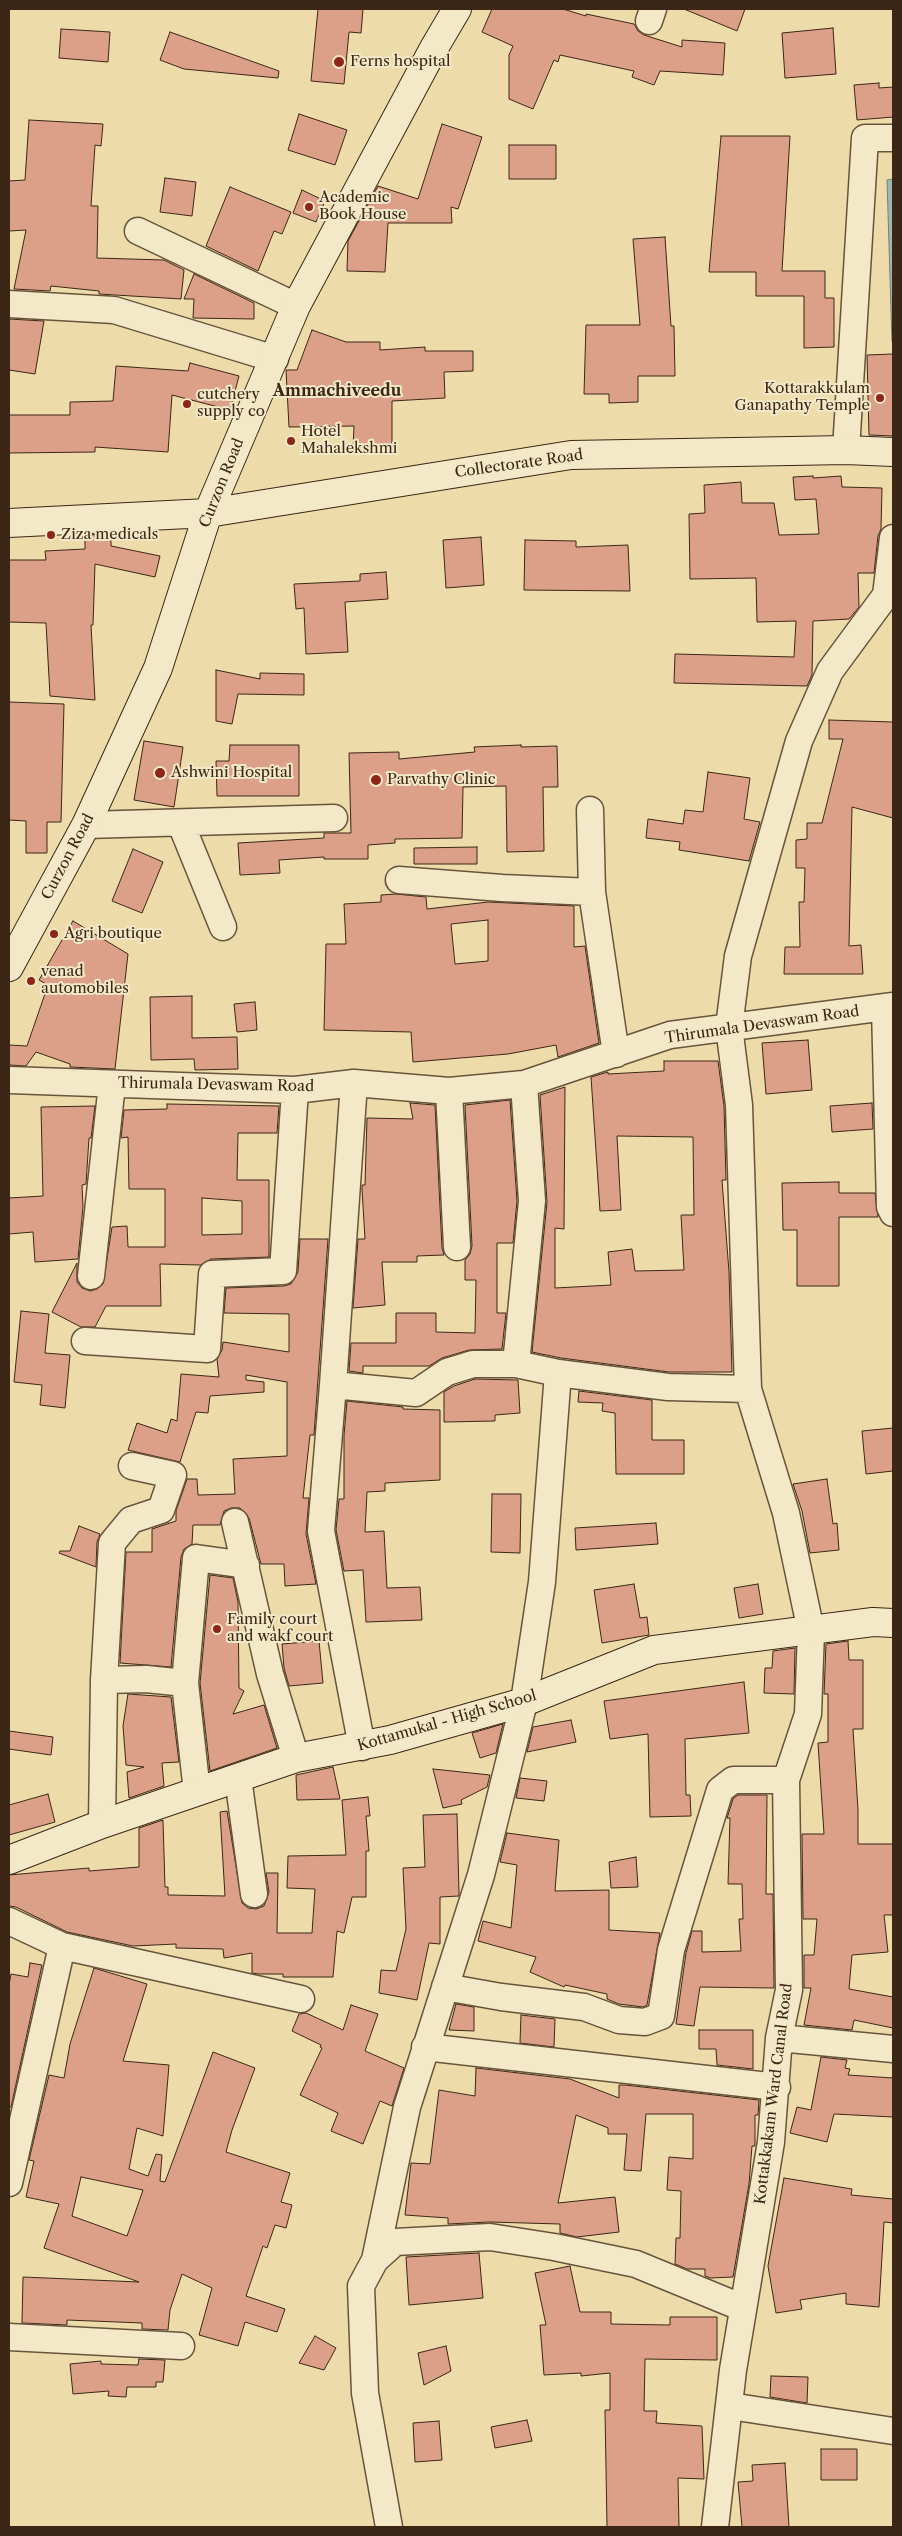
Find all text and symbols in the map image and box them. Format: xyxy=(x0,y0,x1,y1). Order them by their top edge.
place label: Ferns hospital xyxy=(350,53,450,71)
marker: Ferns hospital xyxy=(332,55,346,69)
place label: Academic Book House xyxy=(319,189,406,224)
marker: Academic Book House xyxy=(303,201,315,213)
place label: Kottarakkulam Ganapathy Temple xyxy=(735,380,870,415)
district label: Ammachiveedu xyxy=(273,381,401,401)
place label: cutchery supply co xyxy=(197,386,265,421)
marker: Kottarakkulam Ganapathy Temple xyxy=(874,392,886,404)
marker: cutchery supply co xyxy=(181,398,193,410)
place label: Hotel Mahalekshmi xyxy=(301,423,397,458)
marker: Hotel Mahalekshmi xyxy=(285,435,297,447)
street label: Curzon Road xyxy=(196,436,248,530)
street label: Collectorate Road xyxy=(454,446,584,482)
place label: Ziza medicals xyxy=(61,526,158,544)
marker: Ziza medicals xyxy=(45,529,57,541)
place label: Ashwini Hospital xyxy=(171,764,292,782)
marker: Ashwini Hospital xyxy=(153,766,167,780)
place label: Parvathy Clinic xyxy=(387,771,496,789)
marker: Parvathy Clinic xyxy=(369,773,383,787)
street label: Curzon Road xyxy=(38,811,98,903)
place label: Agri boutique xyxy=(64,925,162,943)
marker: Agri boutique xyxy=(48,928,60,940)
place label: venad automobiles xyxy=(41,963,129,998)
marker: venad automobiles xyxy=(25,975,37,987)
street label: Thirumala Devaswam Road xyxy=(664,1002,860,1048)
street label: Thirumala Devaswam Road xyxy=(118,1074,314,1096)
place label: Family court and wakf court xyxy=(227,1611,333,1646)
marker: Family court and wakf court xyxy=(211,1623,223,1635)
street label: Kottamukal - High School xyxy=(355,1687,539,1755)
street label: Kottakkakam Ward Canal Road xyxy=(752,1982,796,2206)

